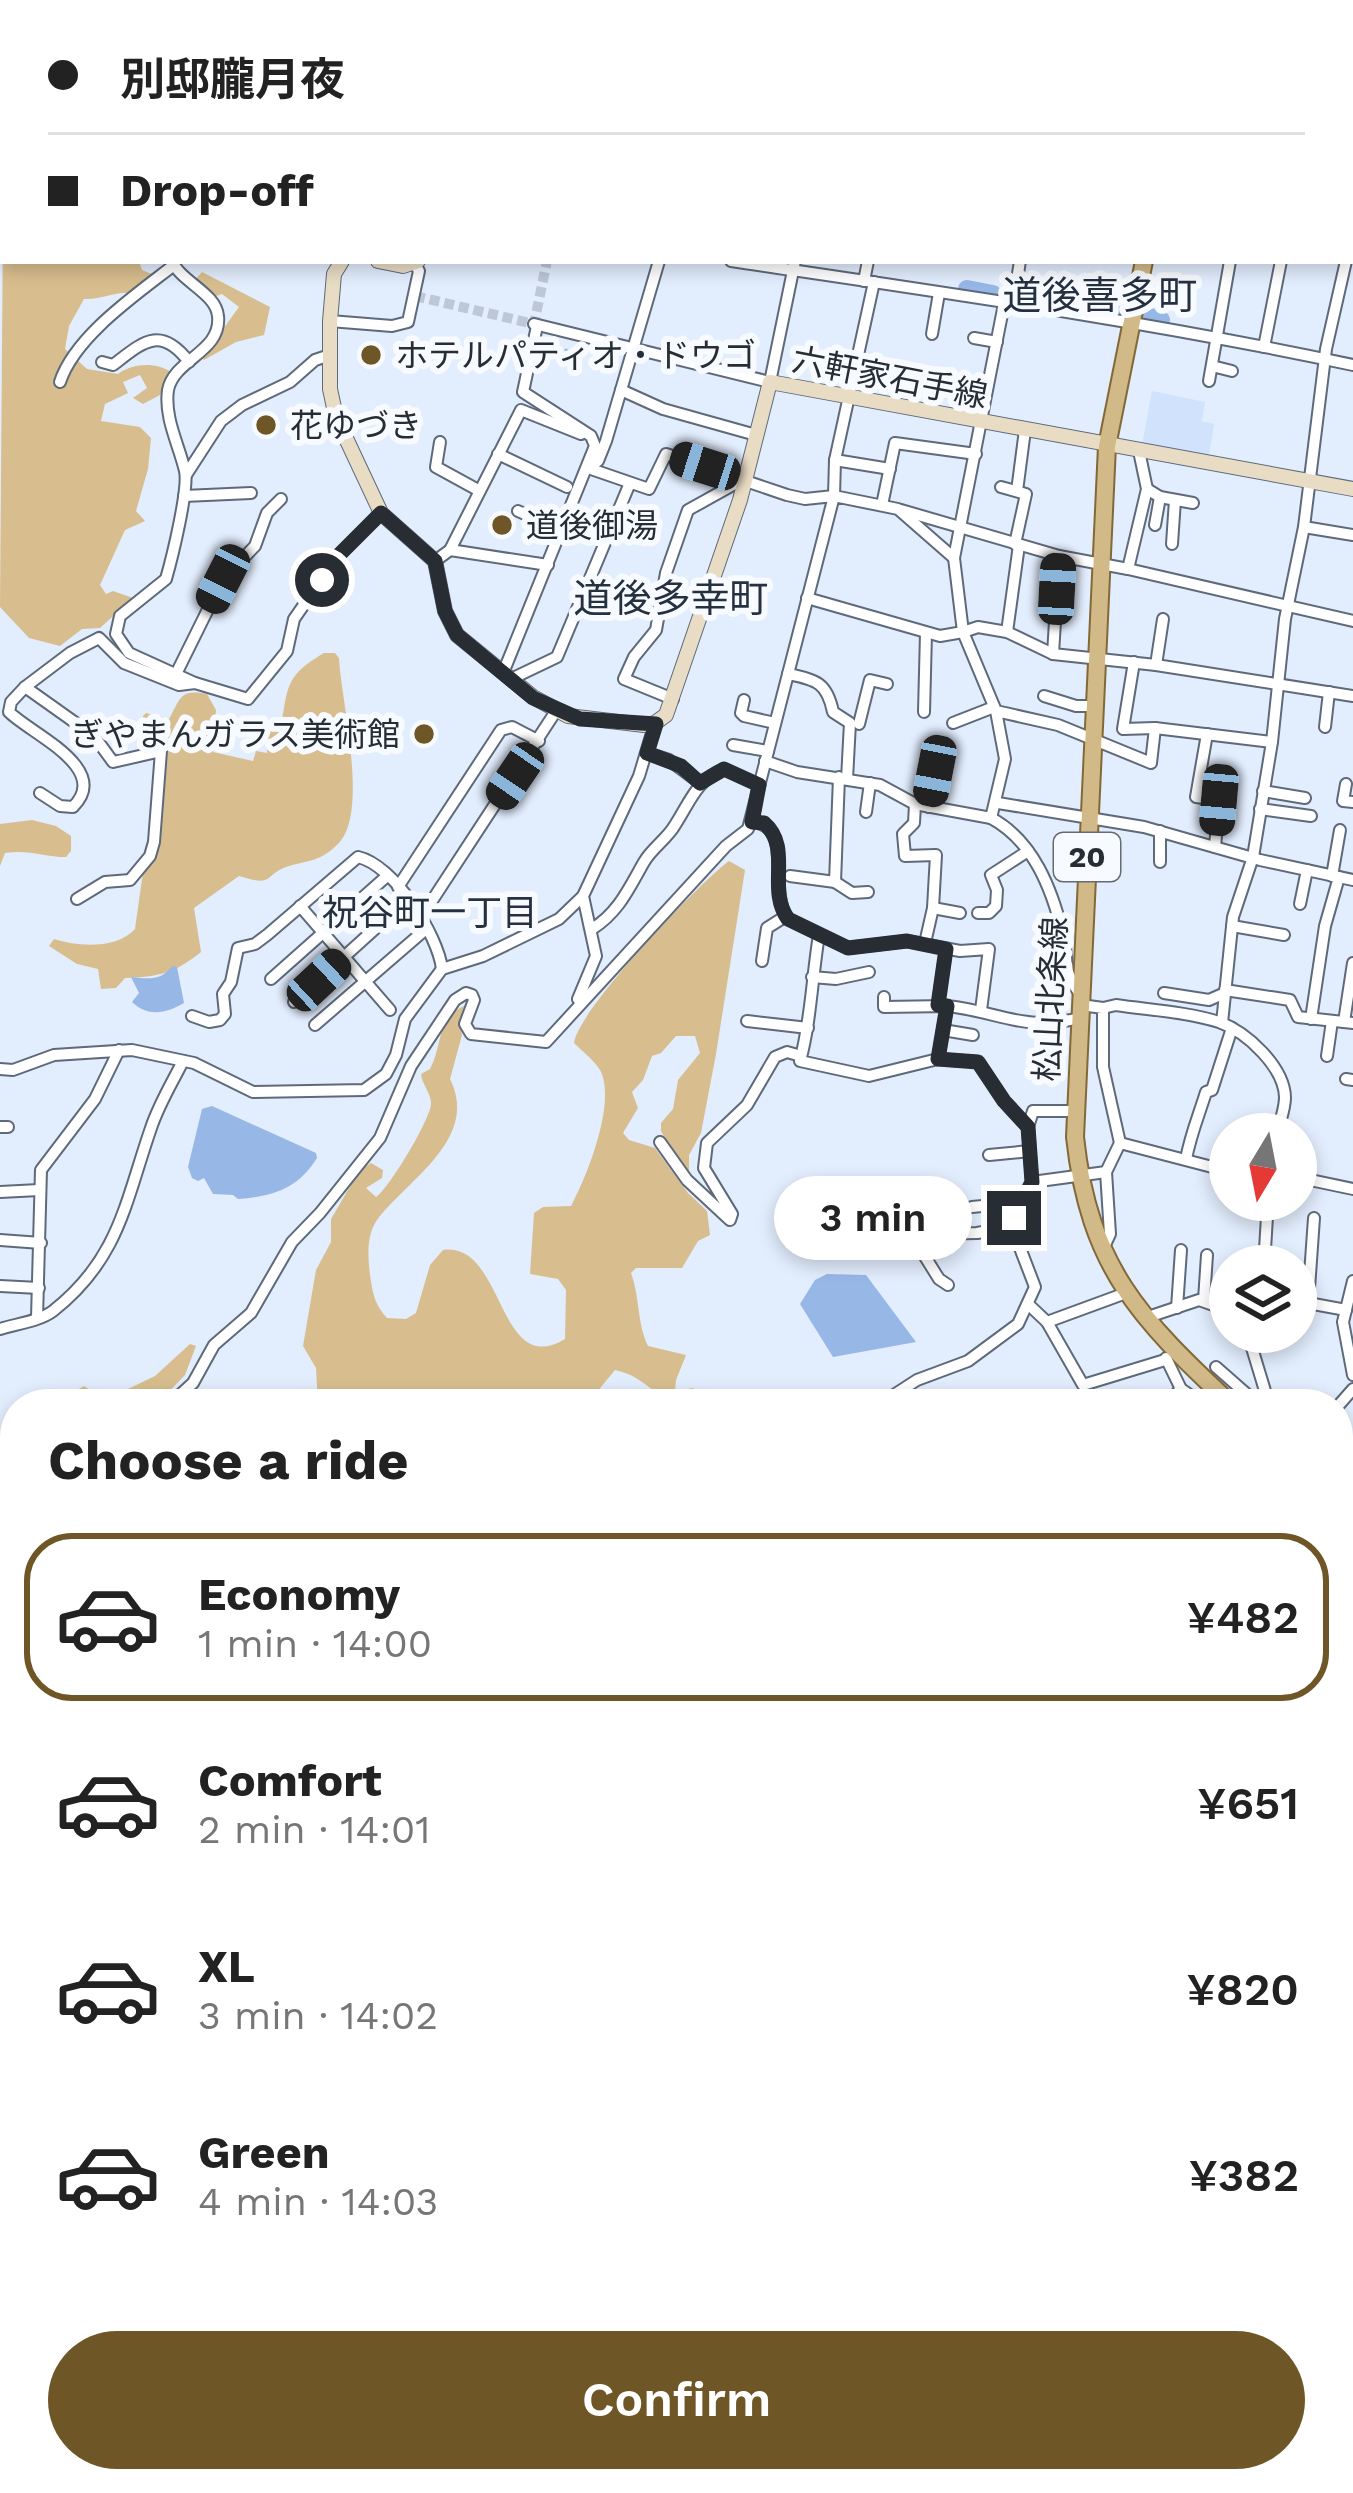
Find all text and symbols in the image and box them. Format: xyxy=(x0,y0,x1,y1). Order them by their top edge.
text: 別邸朧月夜 xyxy=(120,53,345,106)
text: Drop-off xyxy=(120,164,314,217)
district label: 道後喜多町 xyxy=(1002,273,1198,318)
place label: ホテルパティオ・ドウゴ xyxy=(395,336,756,375)
street label: 六軒家石手線 xyxy=(789,339,991,416)
marker: ホテルパティオ・ドウゴ xyxy=(358,342,384,368)
place label: 花ゆづき xyxy=(290,406,422,445)
marker: 花ゆづき xyxy=(253,412,279,438)
car xyxy=(665,438,745,494)
place label: 道後御湯 xyxy=(526,506,658,545)
marker: 道後御湯 xyxy=(489,512,515,538)
car xyxy=(191,539,255,619)
car xyxy=(1037,552,1077,626)
route start xyxy=(295,553,349,607)
district label: 道後多幸町 xyxy=(573,576,769,621)
place label: ぎやまんガラス美術館 xyxy=(71,715,400,754)
marker: ぎやまんガラス美術館 xyxy=(411,721,437,747)
car xyxy=(910,732,960,810)
car xyxy=(480,736,550,816)
car xyxy=(1198,763,1240,837)
road number: 20 xyxy=(1054,833,1120,881)
district label: 祝谷町一丁目 xyxy=(322,892,538,934)
street label: 松山北条線 xyxy=(1027,916,1074,1082)
car xyxy=(280,942,358,1018)
north arrow xyxy=(1209,1113,1317,1221)
map controls xyxy=(1209,1113,1317,1353)
callout: 3 min xyxy=(774,1176,972,1260)
route end xyxy=(987,1191,1041,1245)
text: 3 min xyxy=(820,1195,926,1240)
button: layers xyxy=(1209,1245,1317,1353)
text: Choose a ride xyxy=(48,1429,409,1492)
icon: car xyxy=(54,1563,162,1671)
text: Economy xyxy=(198,1568,400,1621)
text: ¥482 xyxy=(1187,1591,1299,1644)
text: 1 min · 14:00 xyxy=(198,1621,432,1666)
icon: car xyxy=(54,1749,162,1857)
text: Comfort xyxy=(198,1754,382,1807)
text: ¥651 xyxy=(1197,1777,1299,1830)
text: 2 min · 14:01 xyxy=(198,1807,430,1852)
icon: car xyxy=(54,1935,162,2043)
text: XL xyxy=(198,1940,255,1993)
text: ¥820 xyxy=(1187,1963,1299,2016)
text: 3 min · 14:02 xyxy=(198,1993,438,2038)
icon: car xyxy=(54,2121,162,2229)
text: Green xyxy=(198,2126,330,2179)
text: ¥382 xyxy=(1189,2149,1299,2202)
text: 4 min · 14:03 xyxy=(198,2179,438,2224)
button: Confirm xyxy=(48,2331,1305,2469)

